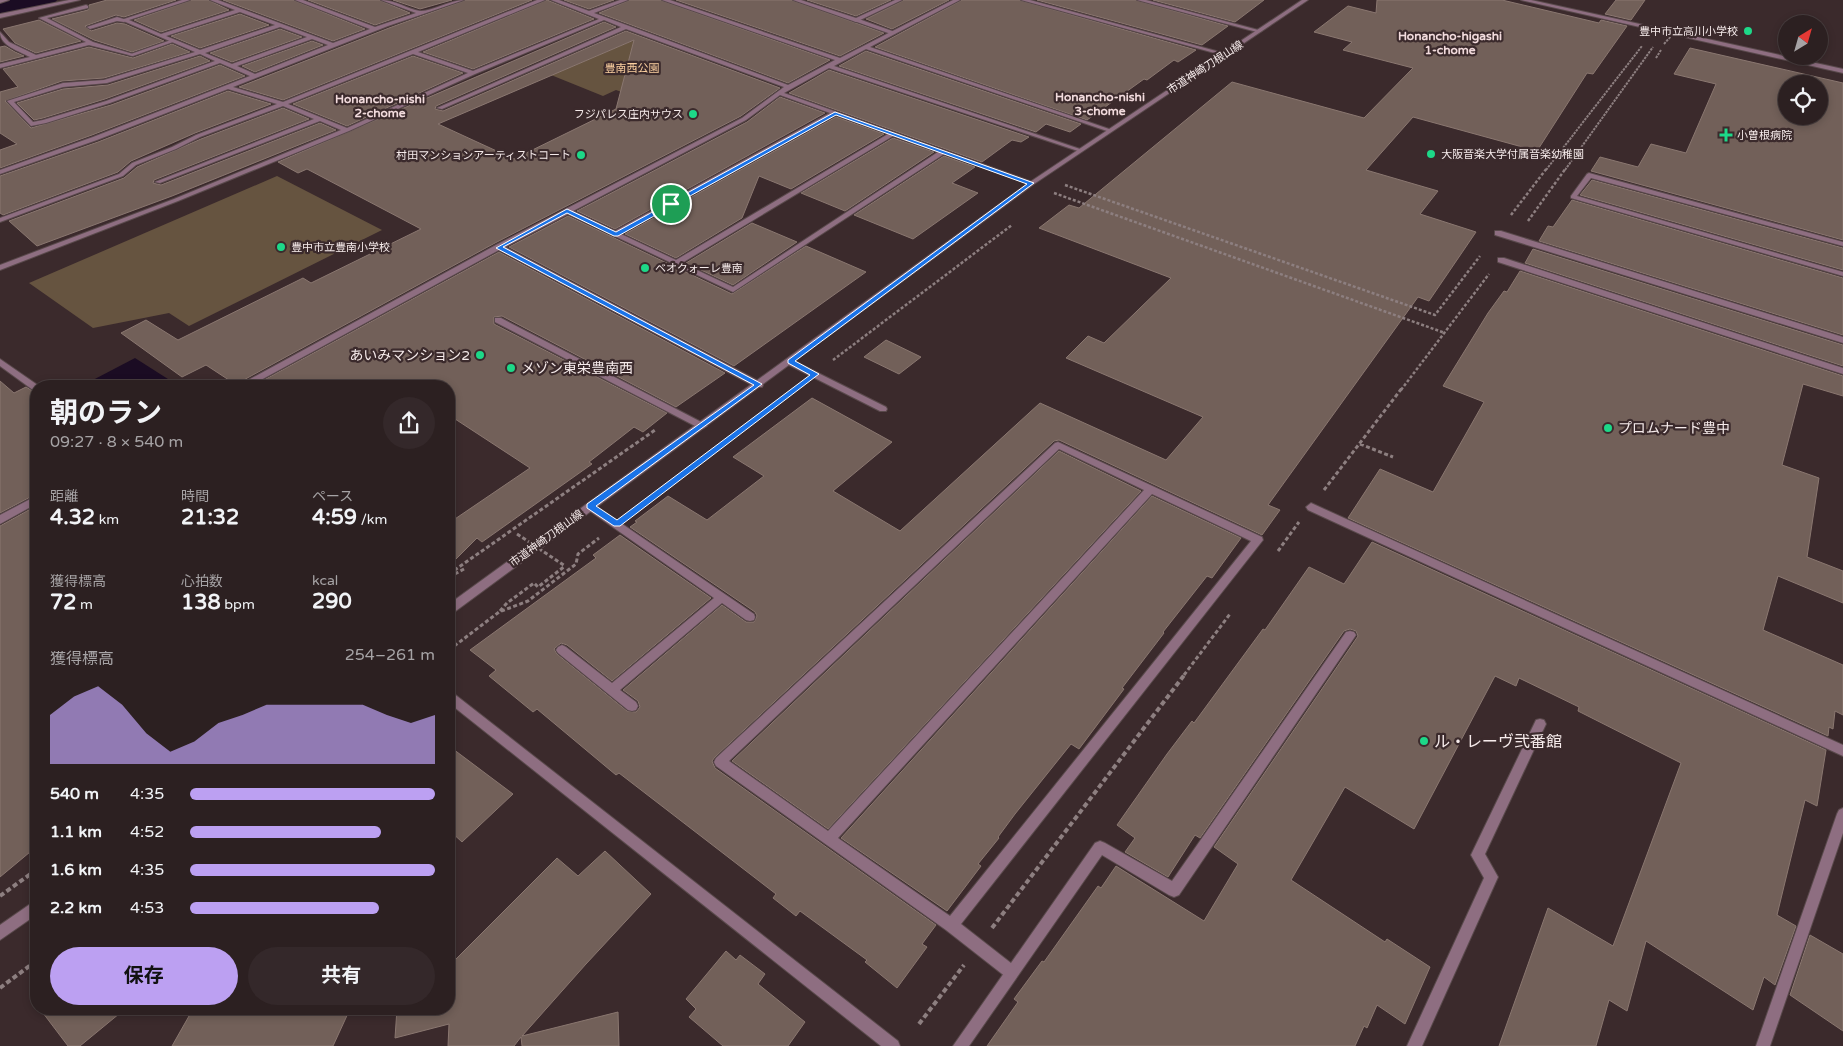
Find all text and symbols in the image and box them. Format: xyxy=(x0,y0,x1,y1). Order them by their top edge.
north arrow xyxy=(1778,15,1828,65)
map controls xyxy=(1778,15,1828,125)
place label: 豊中市立高川小学校 xyxy=(1639,25,1738,38)
marker: 豊中市立高川小学校 xyxy=(1742,25,1754,37)
district label: Honancho-higashi 1-chome xyxy=(1398,29,1502,57)
street label: 市道神崎刀根山線 xyxy=(1165,38,1246,97)
park label: 豊南西公園 xyxy=(605,62,660,75)
button: locate xyxy=(1778,75,1828,125)
district label: Honancho-nishi 3-chome xyxy=(1055,90,1145,118)
district label: Honancho-nishi 2-chome xyxy=(335,92,425,120)
place label: フジパレス庄内サウス xyxy=(574,108,683,121)
marker: フジパレス庄内サウス xyxy=(687,108,699,120)
marker: 小曽根病院 xyxy=(1719,128,1733,142)
place label: 小曽根病院 xyxy=(1737,129,1792,142)
marker: 大阪音楽大学付属音楽幼稚園 xyxy=(1425,148,1437,160)
place label: 大阪音楽大学付属音楽幼稚園 xyxy=(1441,148,1584,161)
place label: 村田マンションアーティストコート xyxy=(396,149,571,162)
marker: 村田マンションアーティストコート xyxy=(575,149,587,161)
pin xyxy=(650,183,692,225)
icon: arrive xyxy=(657,190,685,218)
marker: 豊中市立豊南小学校 xyxy=(275,241,287,253)
place label: 豊中市立豊南小学校 xyxy=(291,241,390,254)
marker: ベオクォーレ豊南 xyxy=(639,262,651,274)
place label: ベオクォーレ豊南 xyxy=(655,262,743,275)
place label: あいみマンション2 xyxy=(349,347,470,364)
marker: あいみマンション2 xyxy=(474,349,486,361)
place label: メゾン東栄豊南西 xyxy=(521,360,633,377)
marker: メゾン東栄豊南西 xyxy=(505,362,517,374)
text: 朝のラン xyxy=(50,396,162,430)
button: share xyxy=(383,397,435,449)
place label: プロムナード豊中 xyxy=(1618,420,1730,437)
marker: プロムナード豊中 xyxy=(1602,422,1614,434)
text: 09:27 · 8 × 540 m xyxy=(50,432,183,452)
text: 距離 xyxy=(50,488,78,505)
text: 時間 xyxy=(181,488,209,505)
text: ペース xyxy=(312,488,353,505)
text: 4.32 xyxy=(50,505,95,530)
text: 21:32 xyxy=(181,505,239,530)
text: 4:59 xyxy=(312,505,357,530)
street label: 市道神崎刀根山線 xyxy=(507,507,586,570)
text: km xyxy=(95,511,119,528)
text: /km xyxy=(357,511,387,528)
text: kcal xyxy=(312,572,338,589)
text: 獲得標高 xyxy=(50,573,106,590)
text: 心拍数 xyxy=(181,573,223,590)
text: 290 xyxy=(312,589,352,614)
text: 72 xyxy=(50,590,76,615)
text: 138 xyxy=(181,590,221,615)
text: m xyxy=(76,596,93,613)
text: bpm xyxy=(221,596,255,613)
text: 254–261 m xyxy=(345,645,435,665)
text: 獲得標高 xyxy=(50,649,114,669)
place label: ル・レーヴ弐番館 xyxy=(1434,732,1562,752)
marker: ル・レーヴ弐番館 xyxy=(1418,735,1430,747)
text: 540 m xyxy=(50,784,99,804)
text: 4:35 xyxy=(130,784,164,804)
text: 1.1 km xyxy=(50,822,102,842)
text: 4:52 xyxy=(130,822,164,842)
text: 1.6 km xyxy=(50,860,102,880)
text: 4:35 xyxy=(130,860,164,880)
text: 2.2 km xyxy=(50,898,102,918)
text: 4:53 xyxy=(130,898,164,918)
button: 保存 xyxy=(50,947,238,1005)
button: 共有 xyxy=(248,947,435,1005)

